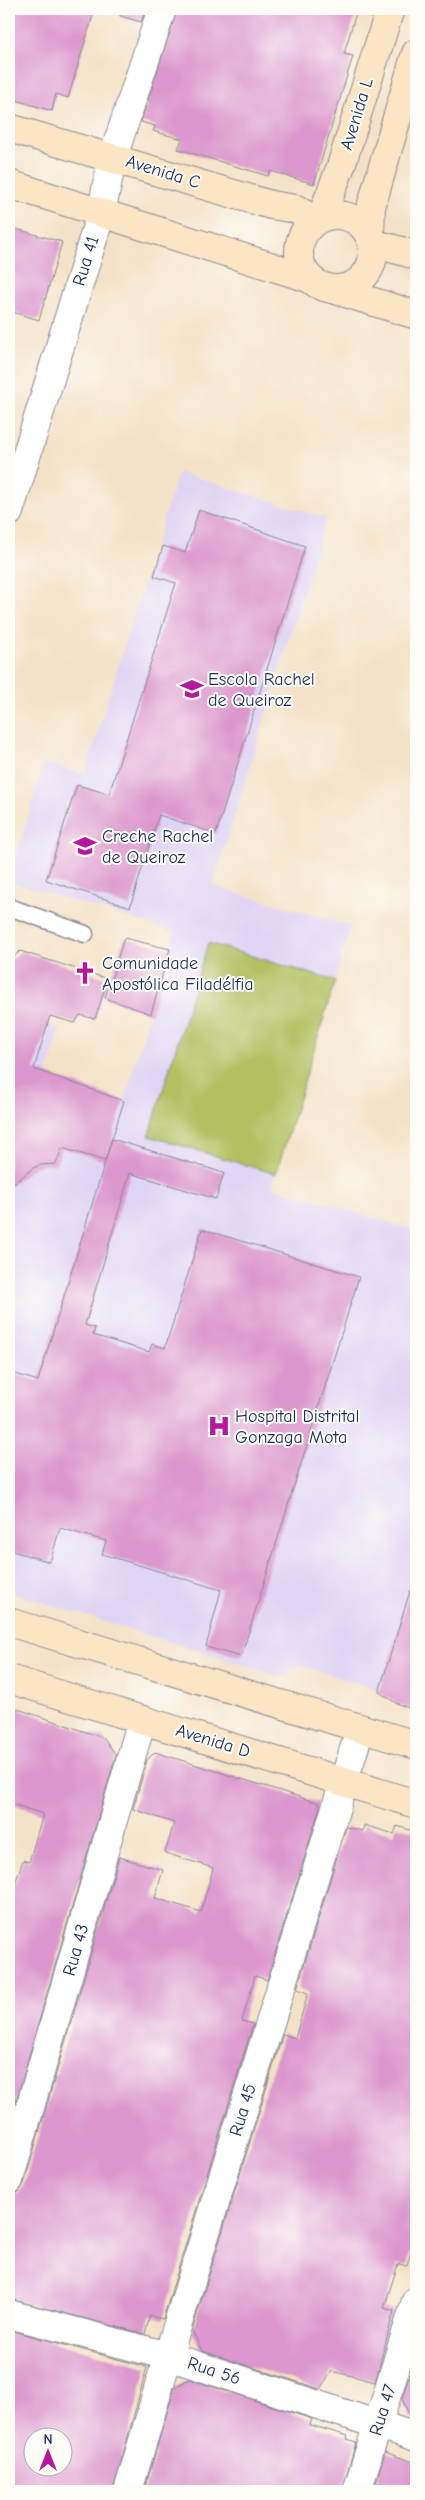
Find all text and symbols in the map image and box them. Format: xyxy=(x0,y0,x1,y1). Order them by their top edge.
street label: Avenida L xyxy=(336,75,378,153)
street label: Avenida C xyxy=(123,151,203,193)
street label: Rua 41 xyxy=(68,234,104,288)
place label: Escola Rachel de Queiroz xyxy=(208,669,315,711)
school or university icon: Escola Rachel de Queiroz xyxy=(179,676,205,702)
place label: Creche Rachel de Queiroz xyxy=(102,826,213,868)
school or university icon: Creche Rachel de Queiroz xyxy=(72,833,98,859)
place label: Comunidade Apostólica Filadélfia xyxy=(102,953,254,995)
church icon: Comunidade Apostólica Filadélfia xyxy=(72,960,98,986)
place label: Hospital Distrital Gonzaga Mota xyxy=(235,1406,360,1448)
hospital icon: Hospital Distrital Gonzaga Mota xyxy=(206,1413,232,1439)
street label: Avenida D xyxy=(173,1720,253,1762)
street label: Rua 43 xyxy=(59,1922,93,1978)
street label: Rua 45 xyxy=(225,2081,261,2139)
street label: Rua 56 xyxy=(185,2353,243,2389)
street label: Rua 47 xyxy=(365,2381,401,2438)
north arrow xyxy=(22,2428,72,2478)
text: N xyxy=(43,2431,53,2448)

